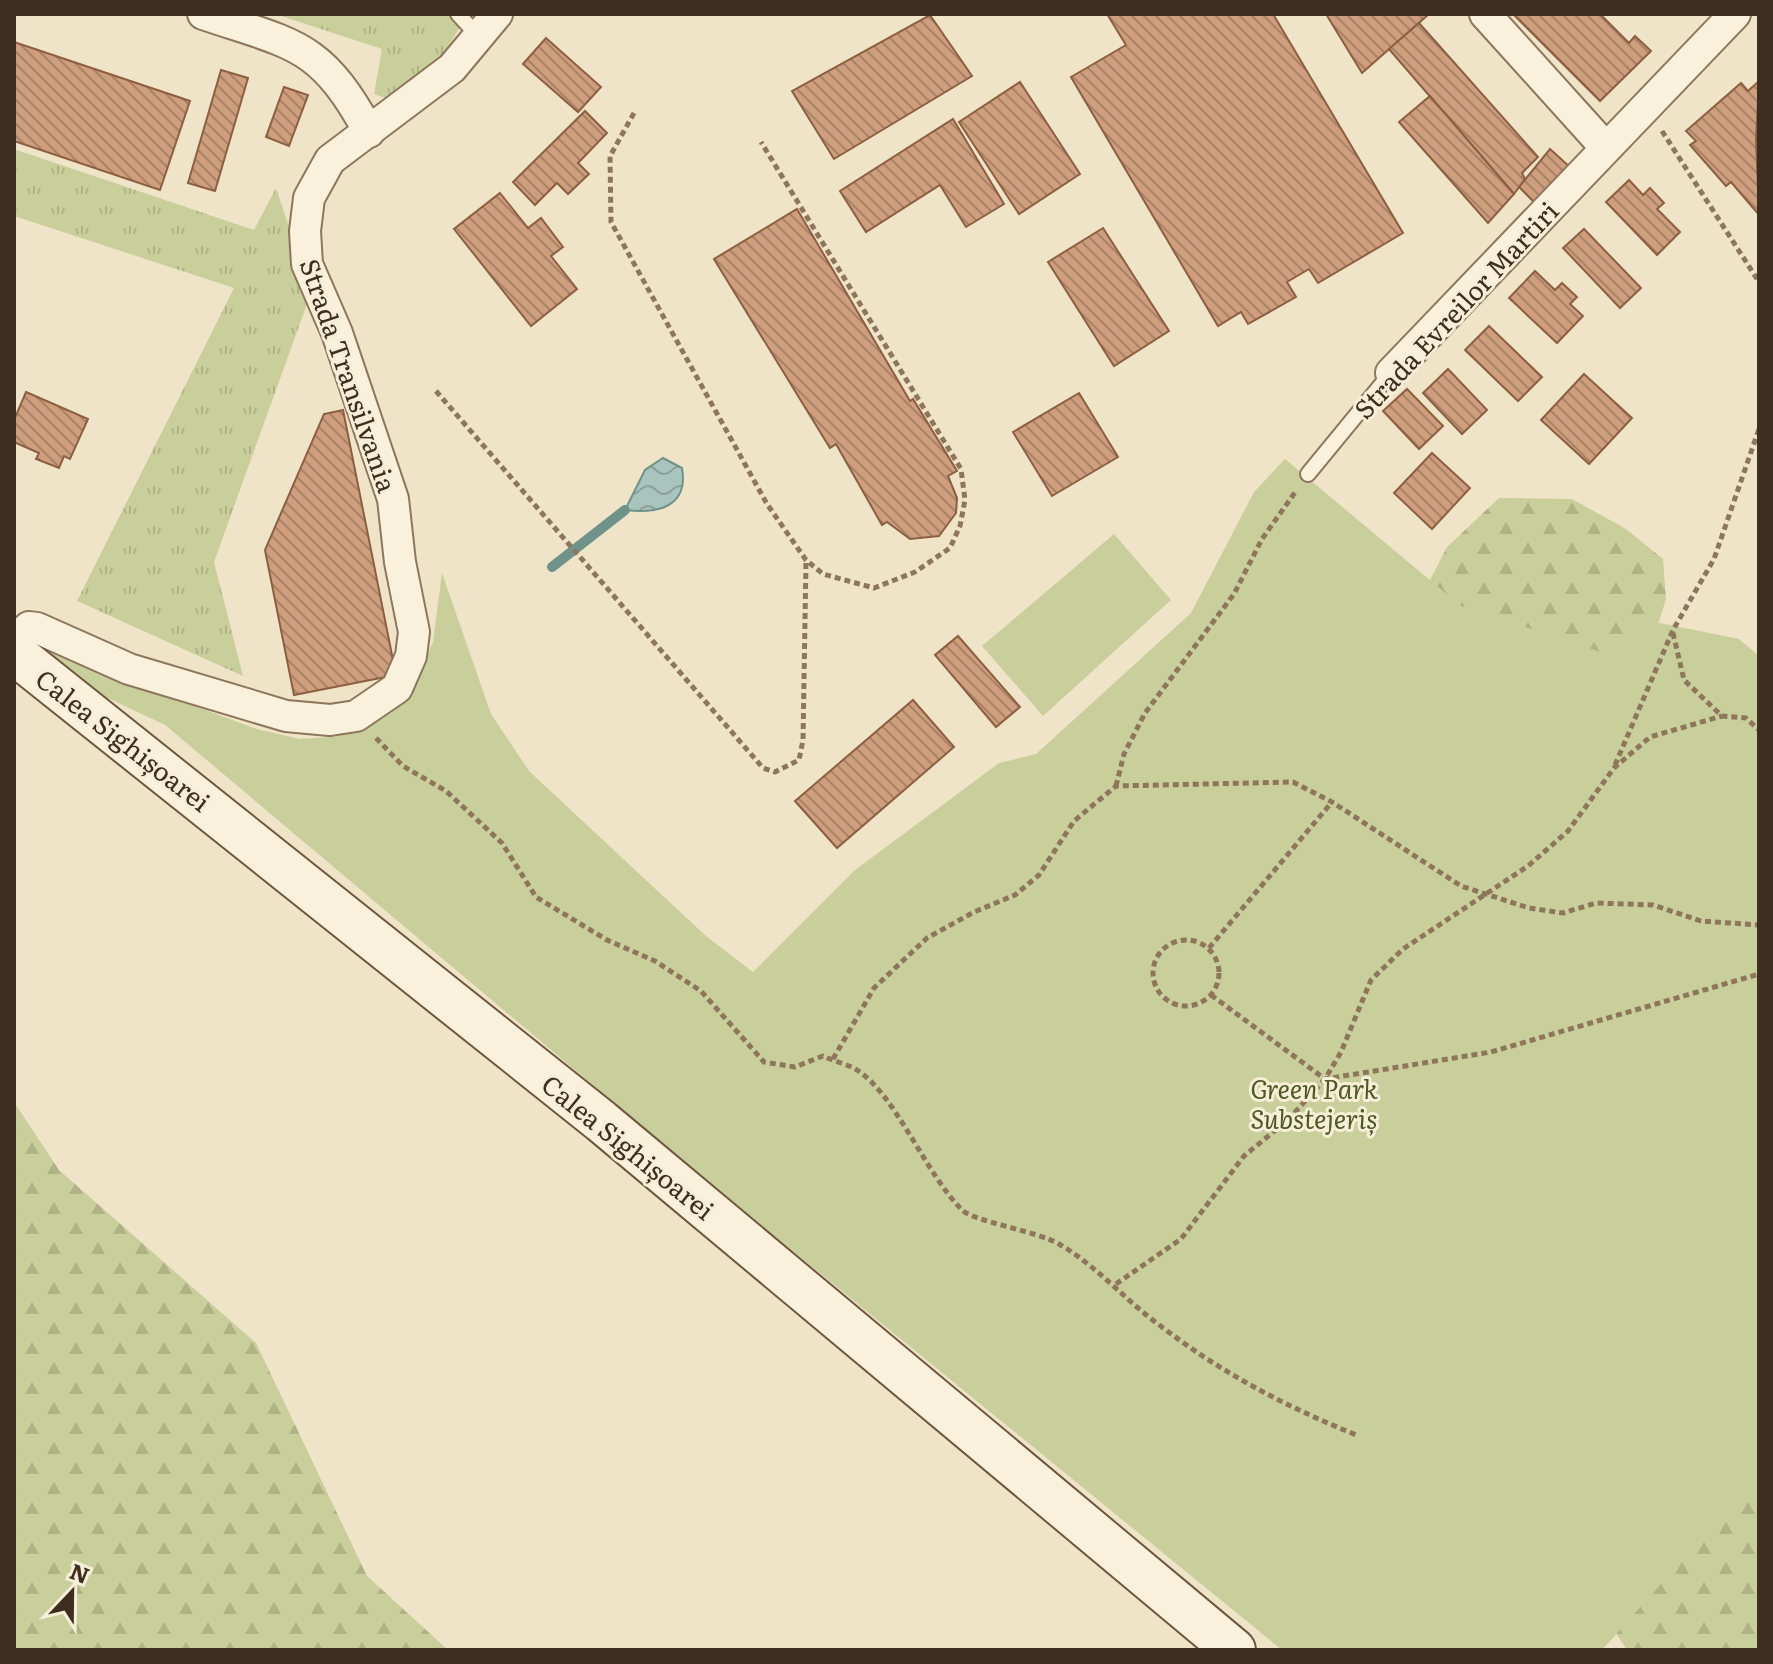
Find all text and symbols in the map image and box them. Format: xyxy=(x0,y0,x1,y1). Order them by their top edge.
street label: Strada Evreilor Martiri xyxy=(1344,191,1567,426)
street label: Strada Transilvania xyxy=(292,253,408,497)
street label: Calea Sighișoarei xyxy=(28,658,220,820)
street label: Calea Sighișoarei xyxy=(534,1064,724,1228)
park label: Green Park Substejeriș xyxy=(1250,1068,1379,1137)
north arrow xyxy=(32,1552,112,1632)
text: N xyxy=(65,1553,95,1591)

